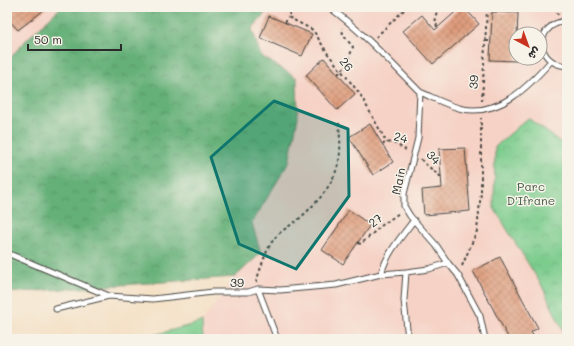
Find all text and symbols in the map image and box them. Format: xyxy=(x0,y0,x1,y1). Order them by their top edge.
scale bar xyxy=(28,26,121,52)
north arrow xyxy=(508,26,548,66)
text: 50 m xyxy=(34,31,62,47)
text: ش xyxy=(525,44,544,64)
street label: 26 xyxy=(336,54,358,74)
street label: 39 xyxy=(465,75,481,89)
street label: 24 xyxy=(392,127,410,147)
street label: 34 xyxy=(423,146,445,168)
street label: Main xyxy=(387,166,409,196)
park label: Parc D'Ifrane xyxy=(507,178,555,208)
street label: 27 xyxy=(365,209,385,230)
street label: 39 xyxy=(230,274,244,290)

